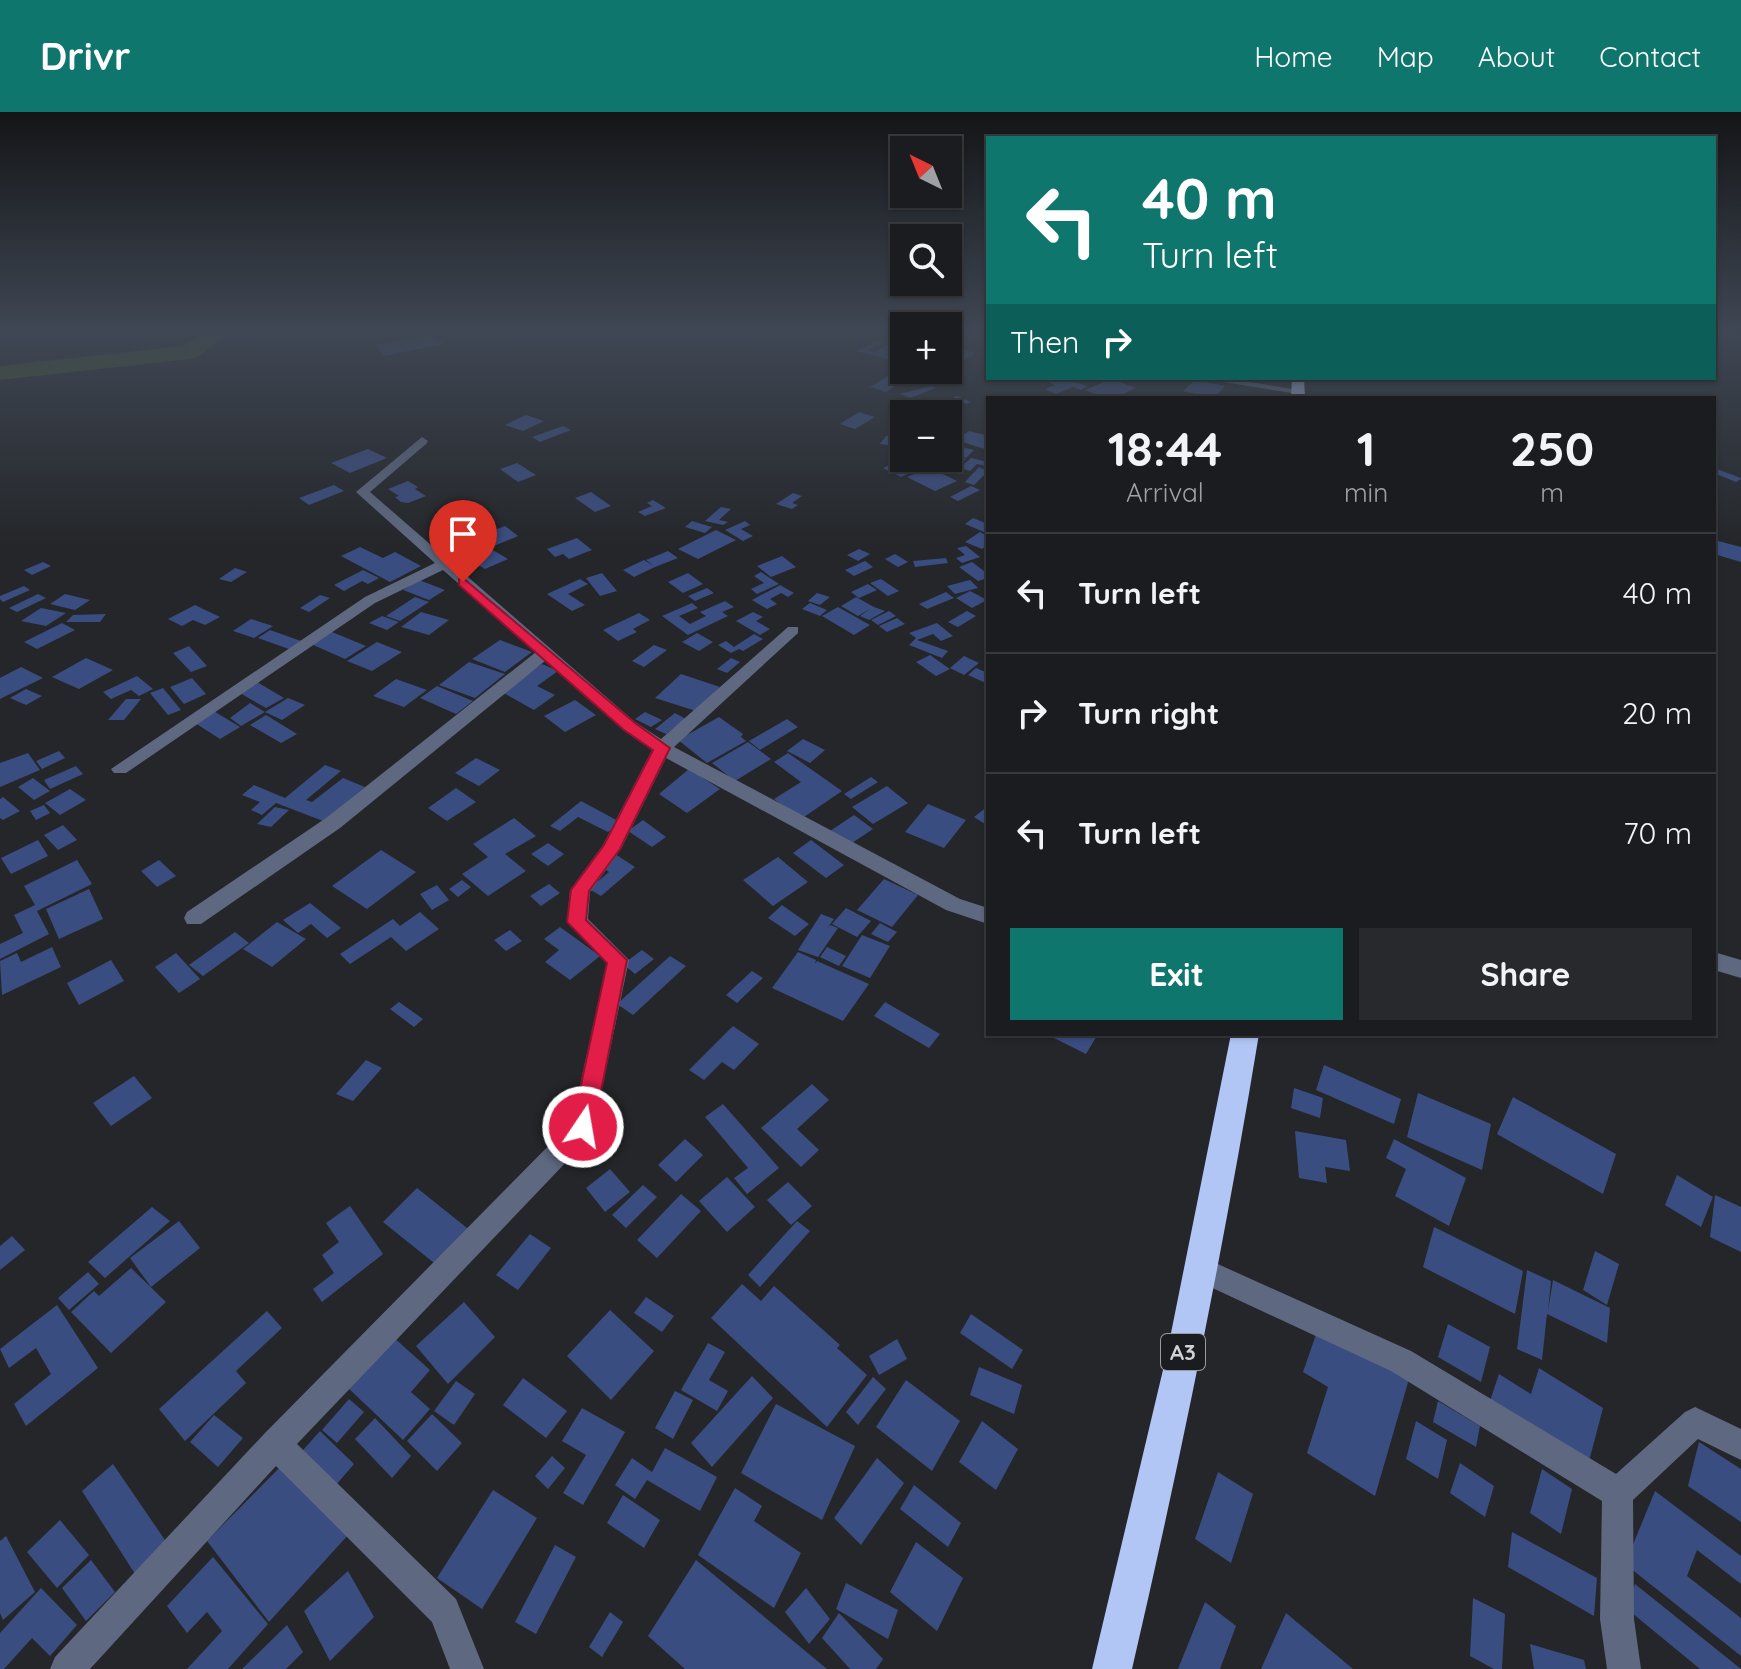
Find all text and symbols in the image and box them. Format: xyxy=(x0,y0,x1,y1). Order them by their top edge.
text: Drivr xyxy=(40,32,130,80)
text: Home xyxy=(1254,39,1333,74)
text: Map xyxy=(1377,39,1434,74)
text: About xyxy=(1478,39,1555,74)
text: Contact xyxy=(1599,39,1701,74)
north arrow xyxy=(890,136,962,208)
map controls xyxy=(890,136,962,472)
text: 40 m xyxy=(1142,163,1277,233)
icon: left xyxy=(1010,168,1114,272)
button: search xyxy=(890,224,962,296)
text: Turn left xyxy=(1142,232,1278,277)
button: + xyxy=(890,312,962,384)
icon: right xyxy=(1095,320,1139,364)
text: Then xyxy=(1010,323,1079,361)
button: − xyxy=(890,400,962,472)
text: 18:44 xyxy=(1108,418,1222,478)
text: 1 xyxy=(1357,418,1375,478)
text: 250 xyxy=(1510,418,1594,478)
text: Arrival xyxy=(1126,476,1204,509)
text: min xyxy=(1344,476,1388,509)
text: m xyxy=(1540,476,1564,509)
pin xyxy=(429,500,497,582)
icon: arrive xyxy=(441,512,485,556)
icon: left xyxy=(1010,571,1054,615)
text: Turn left xyxy=(1078,574,1201,612)
text: 40 m xyxy=(1623,574,1692,612)
icon: right xyxy=(1010,691,1054,735)
text: Turn right xyxy=(1078,694,1219,732)
text: 20 m xyxy=(1622,694,1692,732)
icon: left xyxy=(1010,811,1054,855)
text: Turn left xyxy=(1078,814,1201,852)
text: 70 m xyxy=(1623,814,1692,852)
button: Exit xyxy=(1010,928,1343,1020)
button: Share xyxy=(1359,928,1692,1020)
position arrow xyxy=(541,1085,625,1169)
road number: A3 xyxy=(1161,1334,1205,1370)

